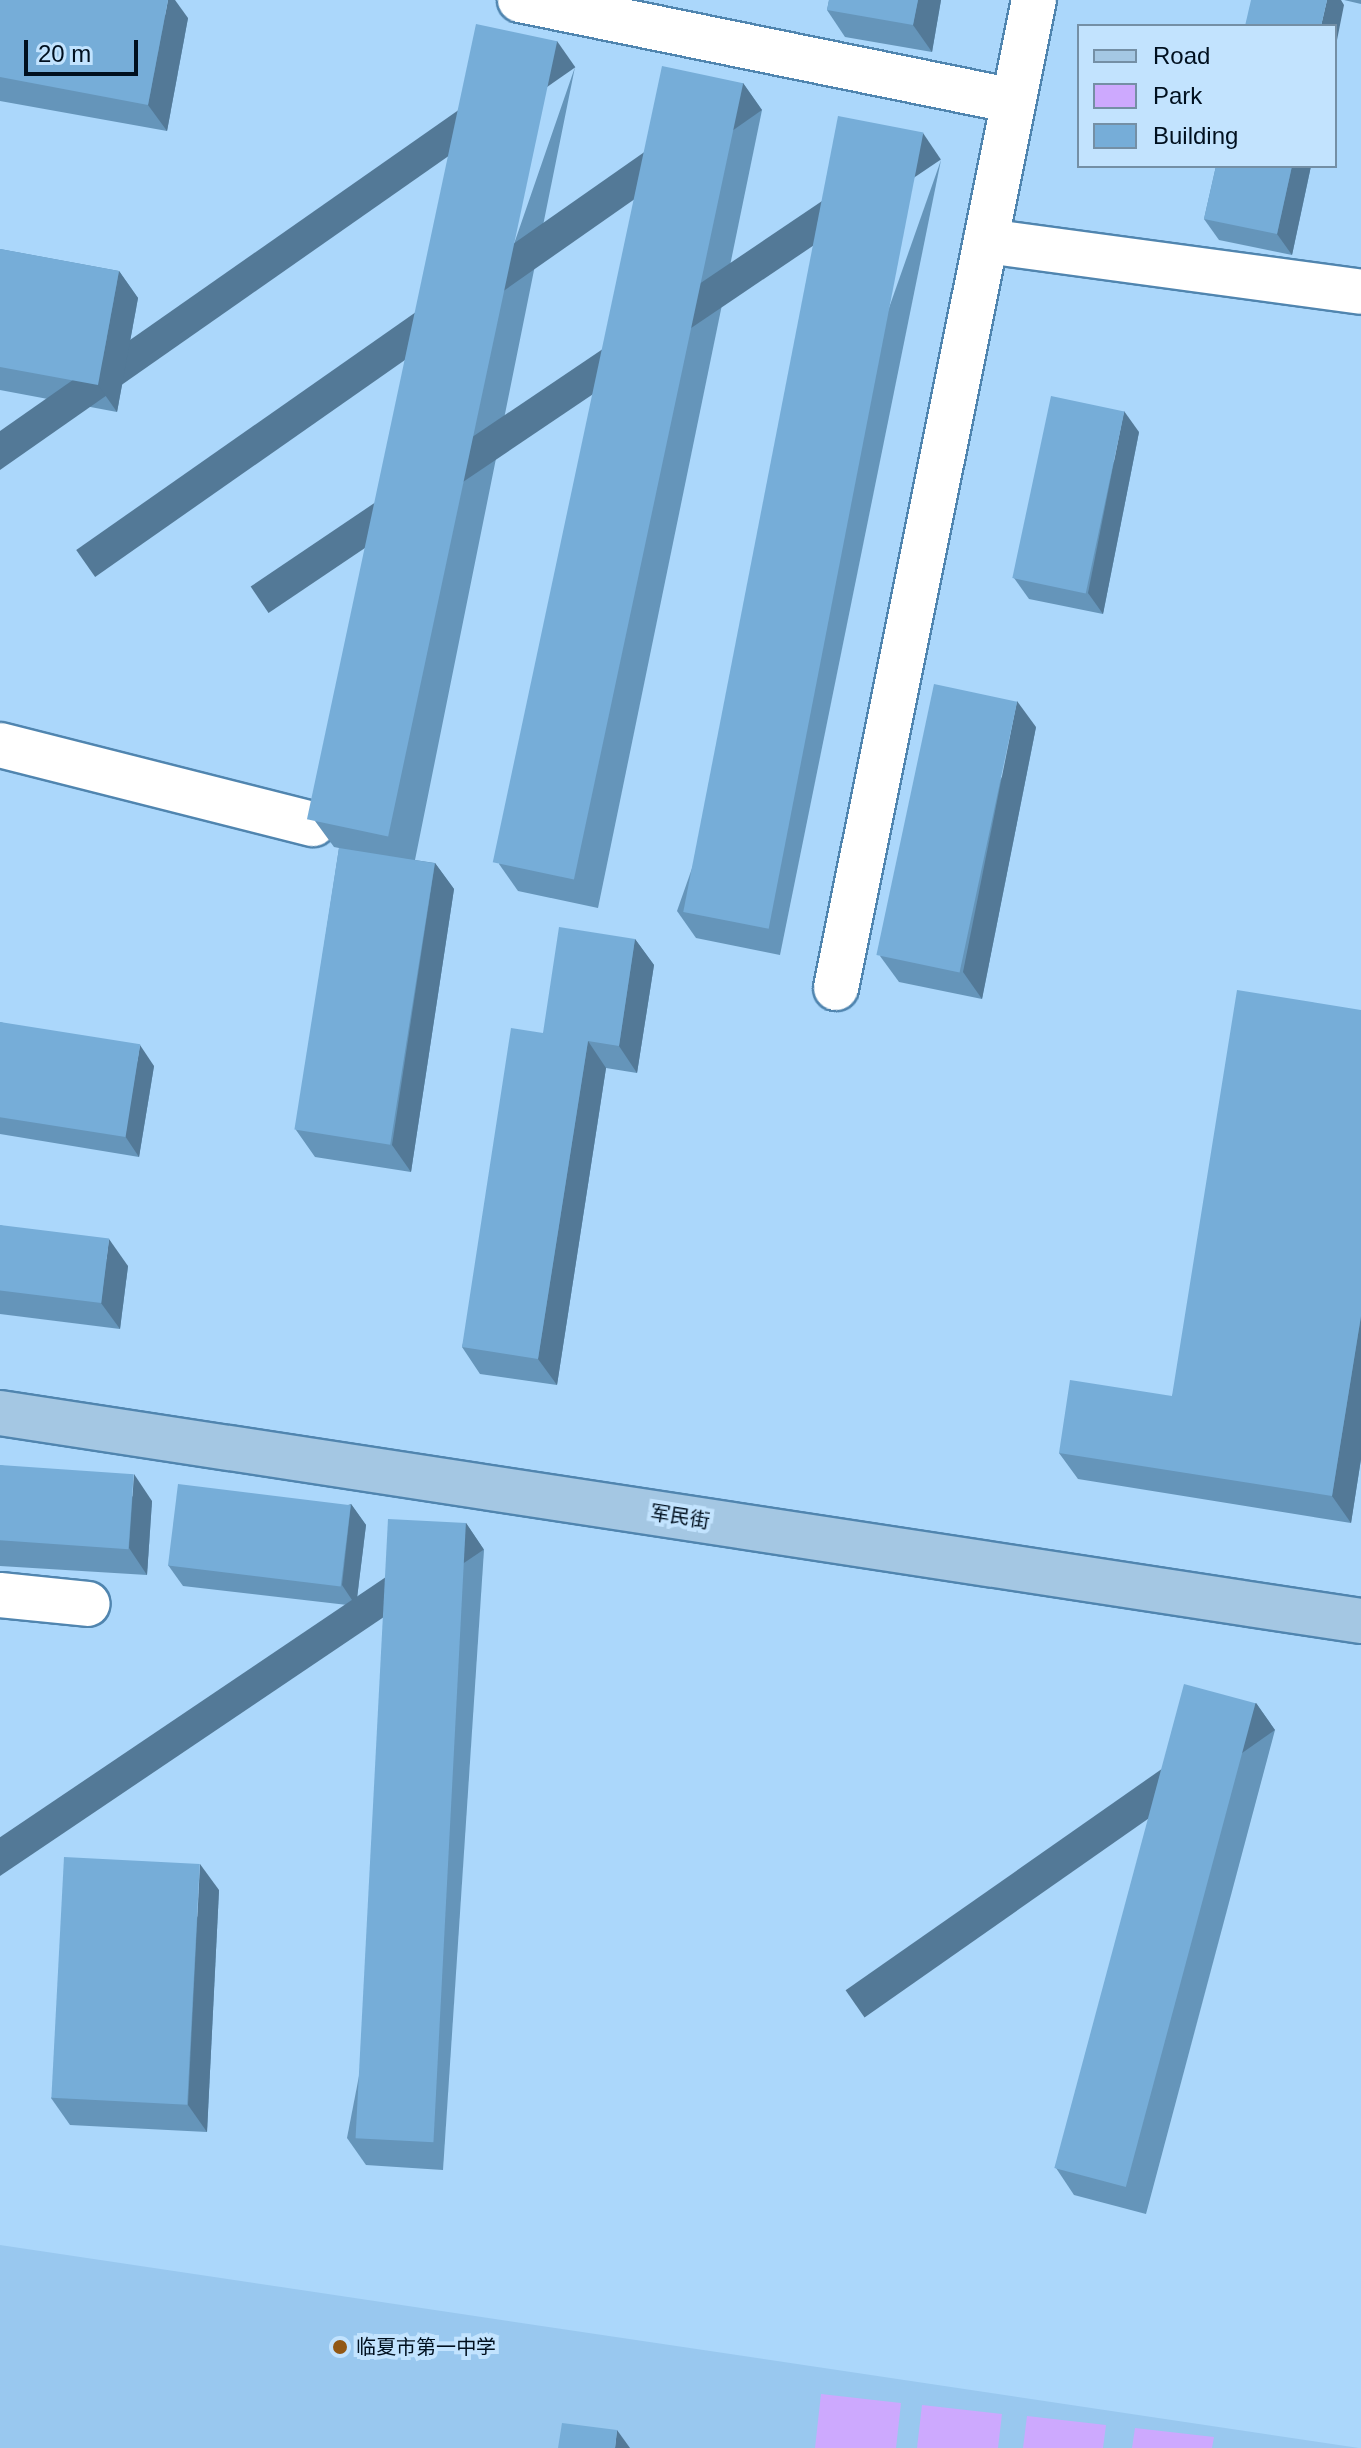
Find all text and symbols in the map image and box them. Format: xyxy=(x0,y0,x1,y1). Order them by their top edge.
scale bar xyxy=(28,24,142,74)
legend xyxy=(1077,24,1337,168)
text: 20 m xyxy=(38,40,91,67)
text: Road xyxy=(1153,42,1210,69)
text: Park xyxy=(1153,82,1202,109)
text: Building xyxy=(1153,122,1238,149)
street label: 军民街 xyxy=(648,1500,712,1534)
place label: 临夏市第一中学 xyxy=(356,2335,496,2359)
marker: 临夏市第一中学 xyxy=(331,2338,349,2356)

